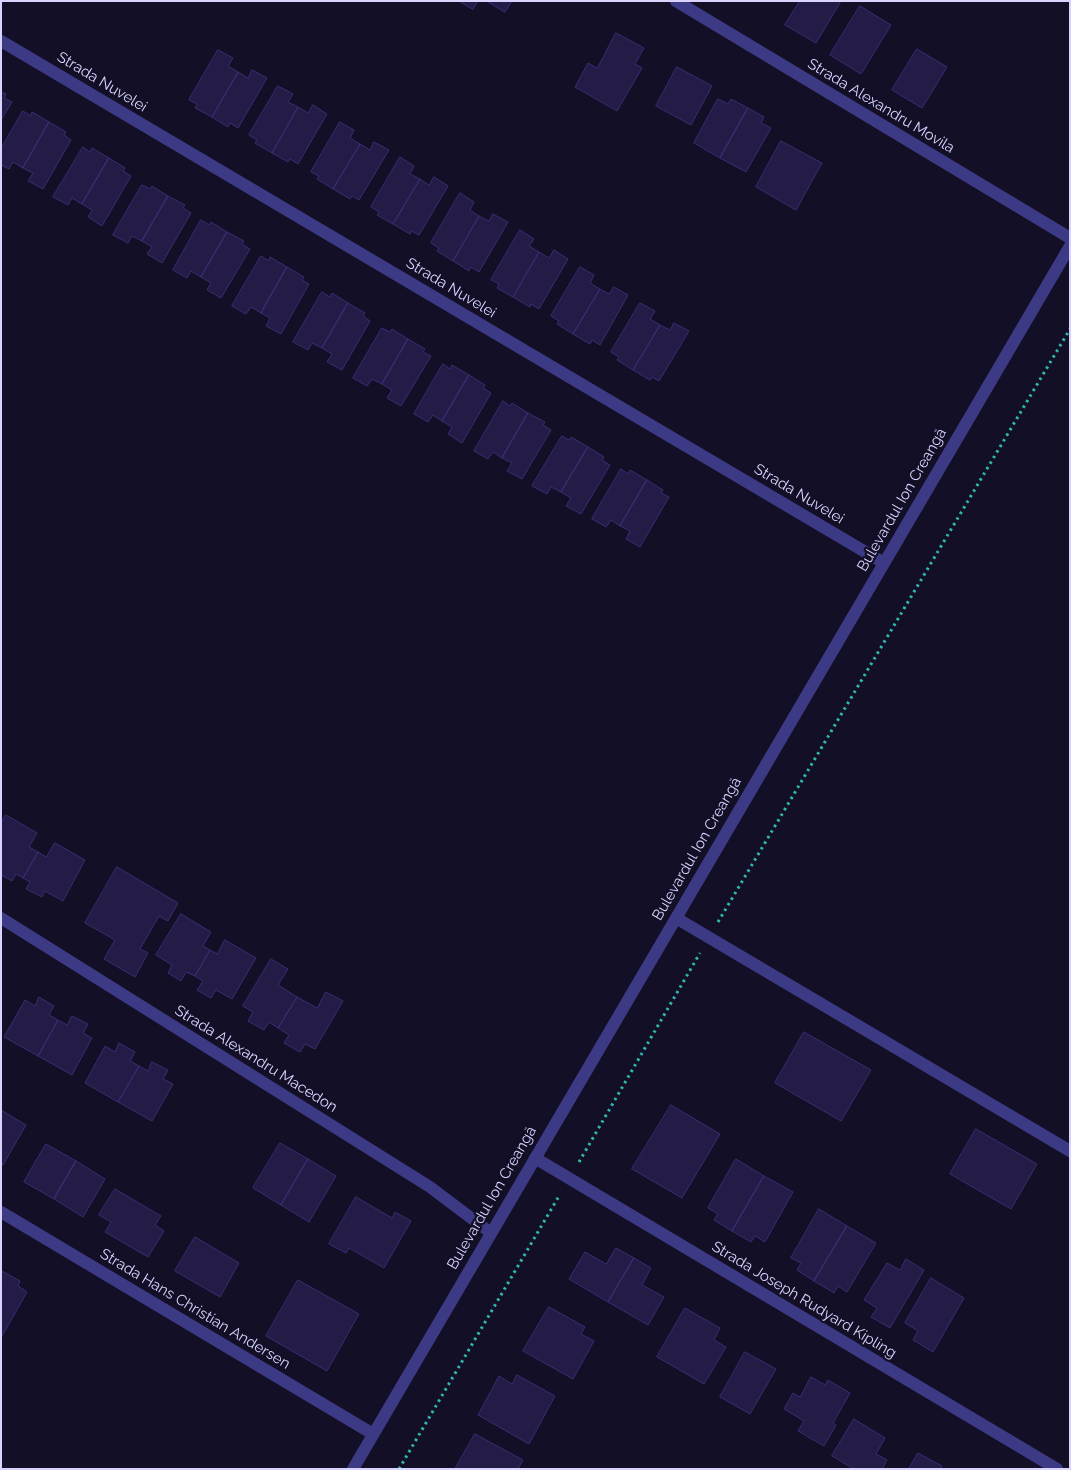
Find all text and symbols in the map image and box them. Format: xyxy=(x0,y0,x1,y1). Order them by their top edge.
street label: Strada Nuvelei xyxy=(54,48,150,116)
street label: Strada Alexandru Movila xyxy=(804,55,958,157)
street label: Strada Nuvelei xyxy=(403,254,499,322)
street label: Bulevardul Ion Creangă xyxy=(854,425,950,575)
street label: Strada Nuvelei xyxy=(751,460,847,528)
street label: Bulevardul Ion Creangă xyxy=(649,774,745,924)
street label: Strada Alexandru Macedon xyxy=(171,1001,341,1117)
street label: Bulevardul Ion Creangă xyxy=(444,1123,540,1273)
street label: Strada Joseph Rudyard Kipling xyxy=(708,1238,900,1362)
street label: Strada Hans Christian Andersen xyxy=(97,1245,293,1373)

